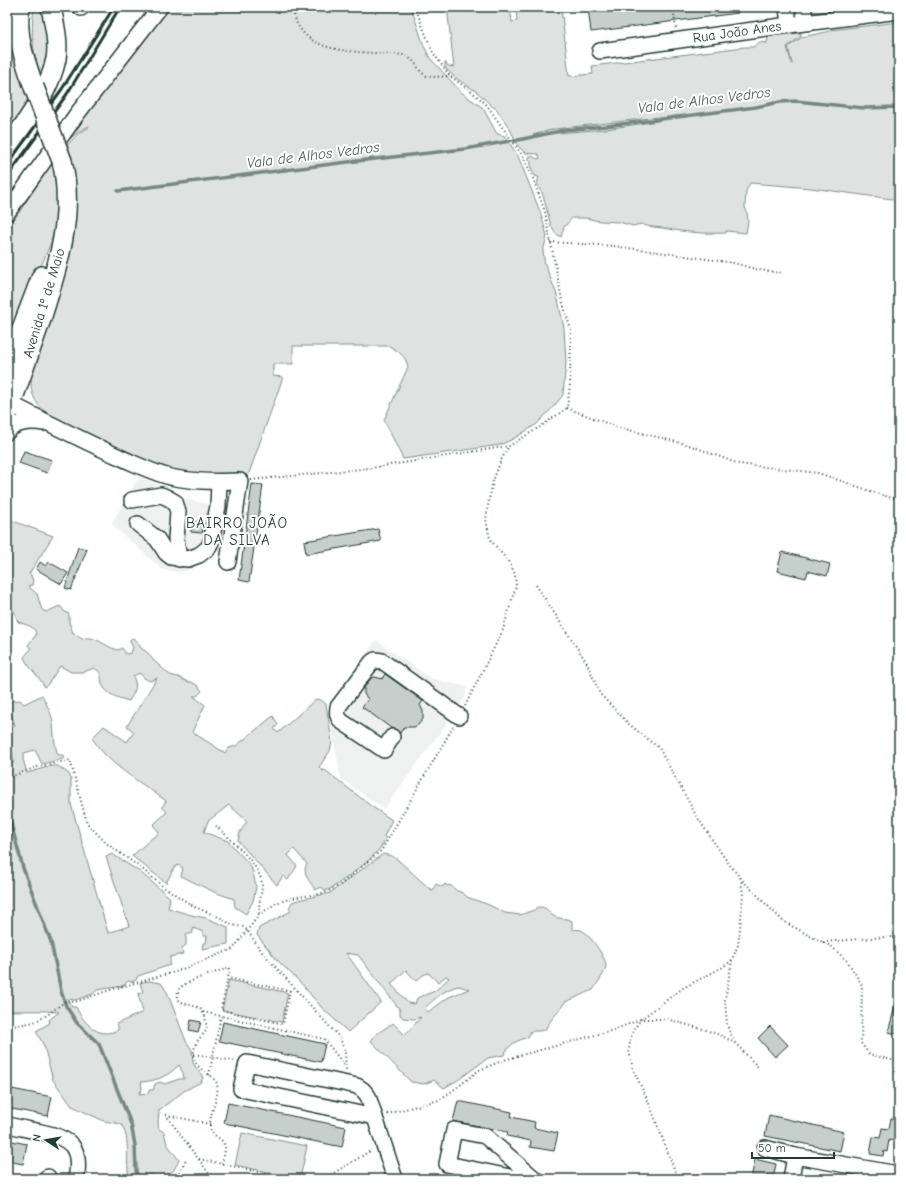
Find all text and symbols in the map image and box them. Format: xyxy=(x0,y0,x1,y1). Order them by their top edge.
street label: Rua João Anes xyxy=(692,17,783,47)
water label: Vala de Alhos Vedros xyxy=(637,83,772,117)
water label: Vala de Alhos Vedros xyxy=(246,138,381,172)
street label: Avenida 1º de Maio xyxy=(19,246,69,360)
district label: BAIRRO JOÃO DA SILVA xyxy=(186,514,288,549)
north arrow xyxy=(26,1120,66,1160)
text: N xyxy=(30,1133,44,1143)
scale bar xyxy=(752,1134,834,1160)
text: 50 m xyxy=(758,1141,786,1155)

